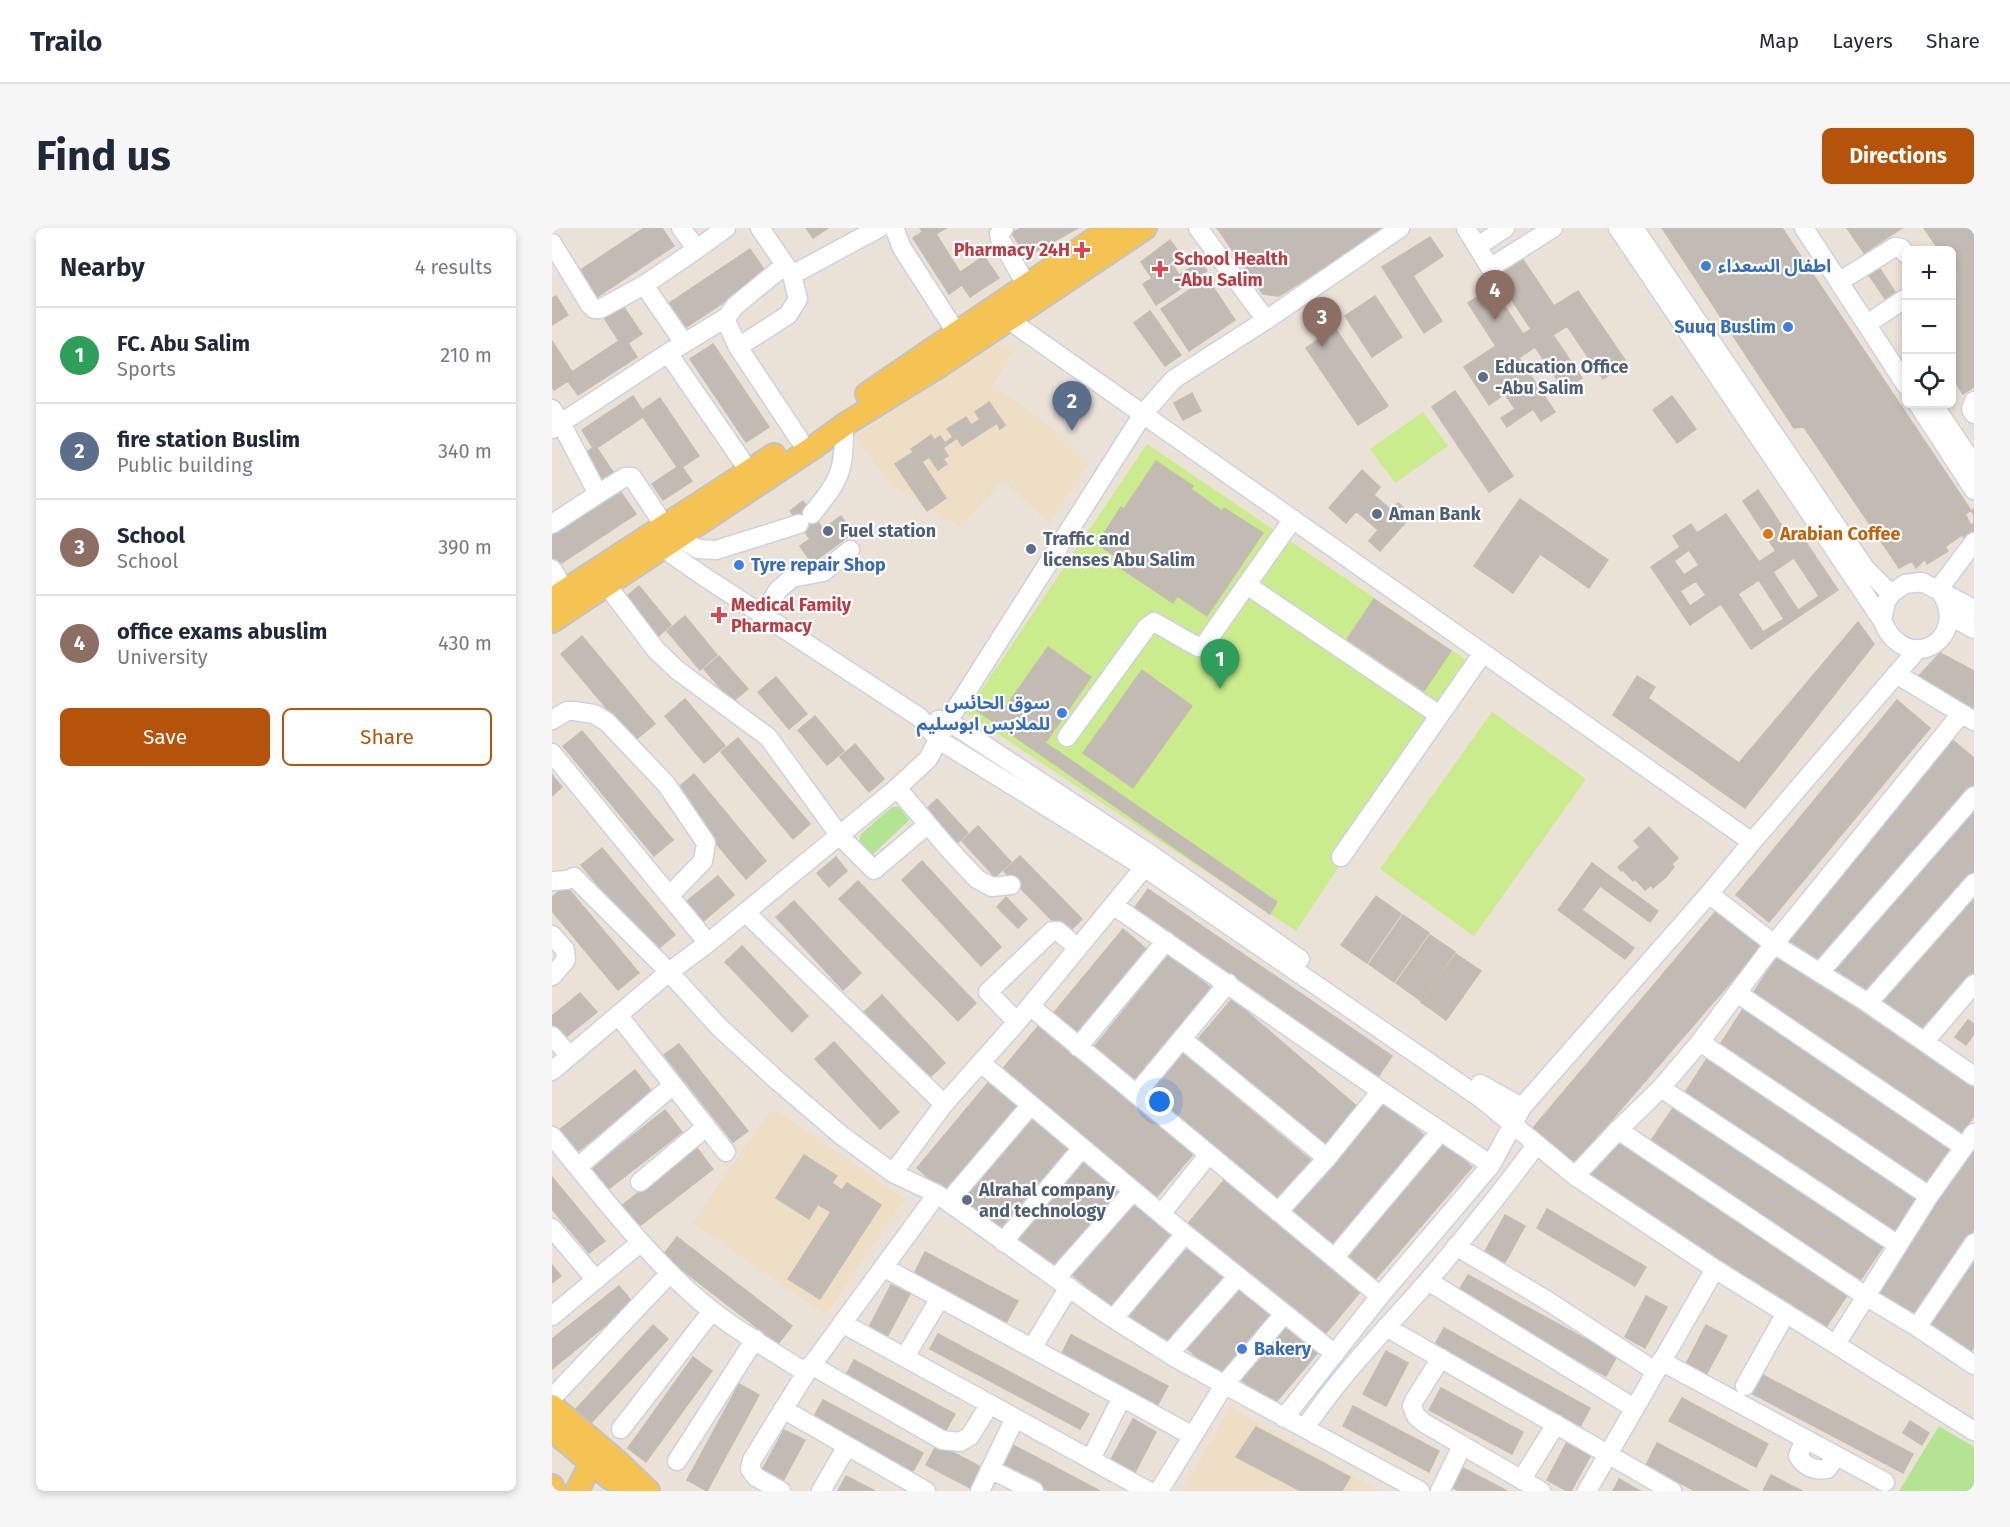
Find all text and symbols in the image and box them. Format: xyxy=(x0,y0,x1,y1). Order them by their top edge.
text: Trailo xyxy=(30,25,102,58)
text: Map xyxy=(1759,28,1799,54)
text: Layers xyxy=(1832,28,1893,54)
text: Share xyxy=(1926,28,1980,54)
button: Directions xyxy=(1822,128,1974,184)
text: Find us xyxy=(36,131,171,181)
place label: Pharmacy 24H xyxy=(954,239,1070,261)
marker: Pharmacy 24H xyxy=(1075,243,1089,257)
map controls xyxy=(1902,246,1956,408)
button: + xyxy=(1902,246,1956,300)
place label: School Health -Abu Salim xyxy=(1174,248,1288,291)
text: Nearby xyxy=(60,252,145,283)
text: 4 results xyxy=(415,255,492,279)
place label: اطفال السعداء xyxy=(1718,255,1831,277)
marker: اطفال السعداء xyxy=(1699,259,1713,273)
marker: School Health -Abu Salim xyxy=(1151,260,1169,278)
pin: 4 xyxy=(1476,270,1514,320)
pin: 3 xyxy=(1302,298,1342,347)
button: − xyxy=(1902,300,1956,354)
place label: Suuq Buslim xyxy=(1674,316,1776,338)
marker: Suuq Buslim xyxy=(1781,320,1795,334)
text: FC. Abu Salim xyxy=(117,330,250,357)
text: 1 xyxy=(75,343,84,367)
text: 210 m xyxy=(440,343,492,367)
button: locate xyxy=(1902,354,1956,408)
place label: Education Office -Abu Salim xyxy=(1495,356,1629,399)
text: Sports xyxy=(117,357,176,381)
marker: Education Office -Abu Salim xyxy=(1476,370,1490,384)
pin: 2 xyxy=(1052,382,1092,431)
text: fire station Buslim xyxy=(117,426,300,453)
text: 2 xyxy=(74,439,85,463)
text: 340 m xyxy=(438,439,492,463)
text: Public building xyxy=(117,453,253,477)
place label: Aman Bank xyxy=(1388,503,1482,525)
marker: Aman Bank xyxy=(1370,507,1384,521)
place label: Fuel station xyxy=(840,520,936,542)
text: School xyxy=(117,522,185,549)
place label: Arabian Coffee xyxy=(1779,523,1900,545)
marker: Fuel station xyxy=(821,524,835,538)
marker: Arabian Coffee xyxy=(1761,527,1775,541)
place label: Traffic and licenses Abu Salim xyxy=(1043,528,1195,571)
text: 3 xyxy=(74,535,85,559)
text: 390 m xyxy=(438,535,492,559)
marker: Traffic and licenses Abu Salim xyxy=(1024,542,1038,556)
text: School xyxy=(117,549,178,573)
place label: Tyre repair Shop xyxy=(751,554,886,576)
marker: Tyre repair Shop xyxy=(732,558,746,572)
place label: Medical Family Pharmacy xyxy=(731,594,852,637)
marker: Medical Family Pharmacy xyxy=(712,608,726,622)
text: office exams abuslim xyxy=(117,618,327,645)
text: 4 xyxy=(74,631,85,655)
text: 430 m xyxy=(438,631,492,655)
pin: 1 xyxy=(1200,640,1240,689)
text: University xyxy=(117,645,208,669)
place label: سوق الحائس للملابس ابوسليم xyxy=(916,692,1050,737)
marker: سوق الحائس للملابس ابوسليم xyxy=(1055,706,1069,720)
button: Save xyxy=(60,708,270,766)
button: Share xyxy=(282,708,492,766)
your location xyxy=(1145,1087,1174,1116)
place label: Alrahal company and technology xyxy=(978,1179,1116,1222)
marker: Alrahal company and technology xyxy=(960,1193,974,1207)
place label: Bakery xyxy=(1254,1338,1312,1360)
marker: Bakery xyxy=(1235,1342,1249,1356)

